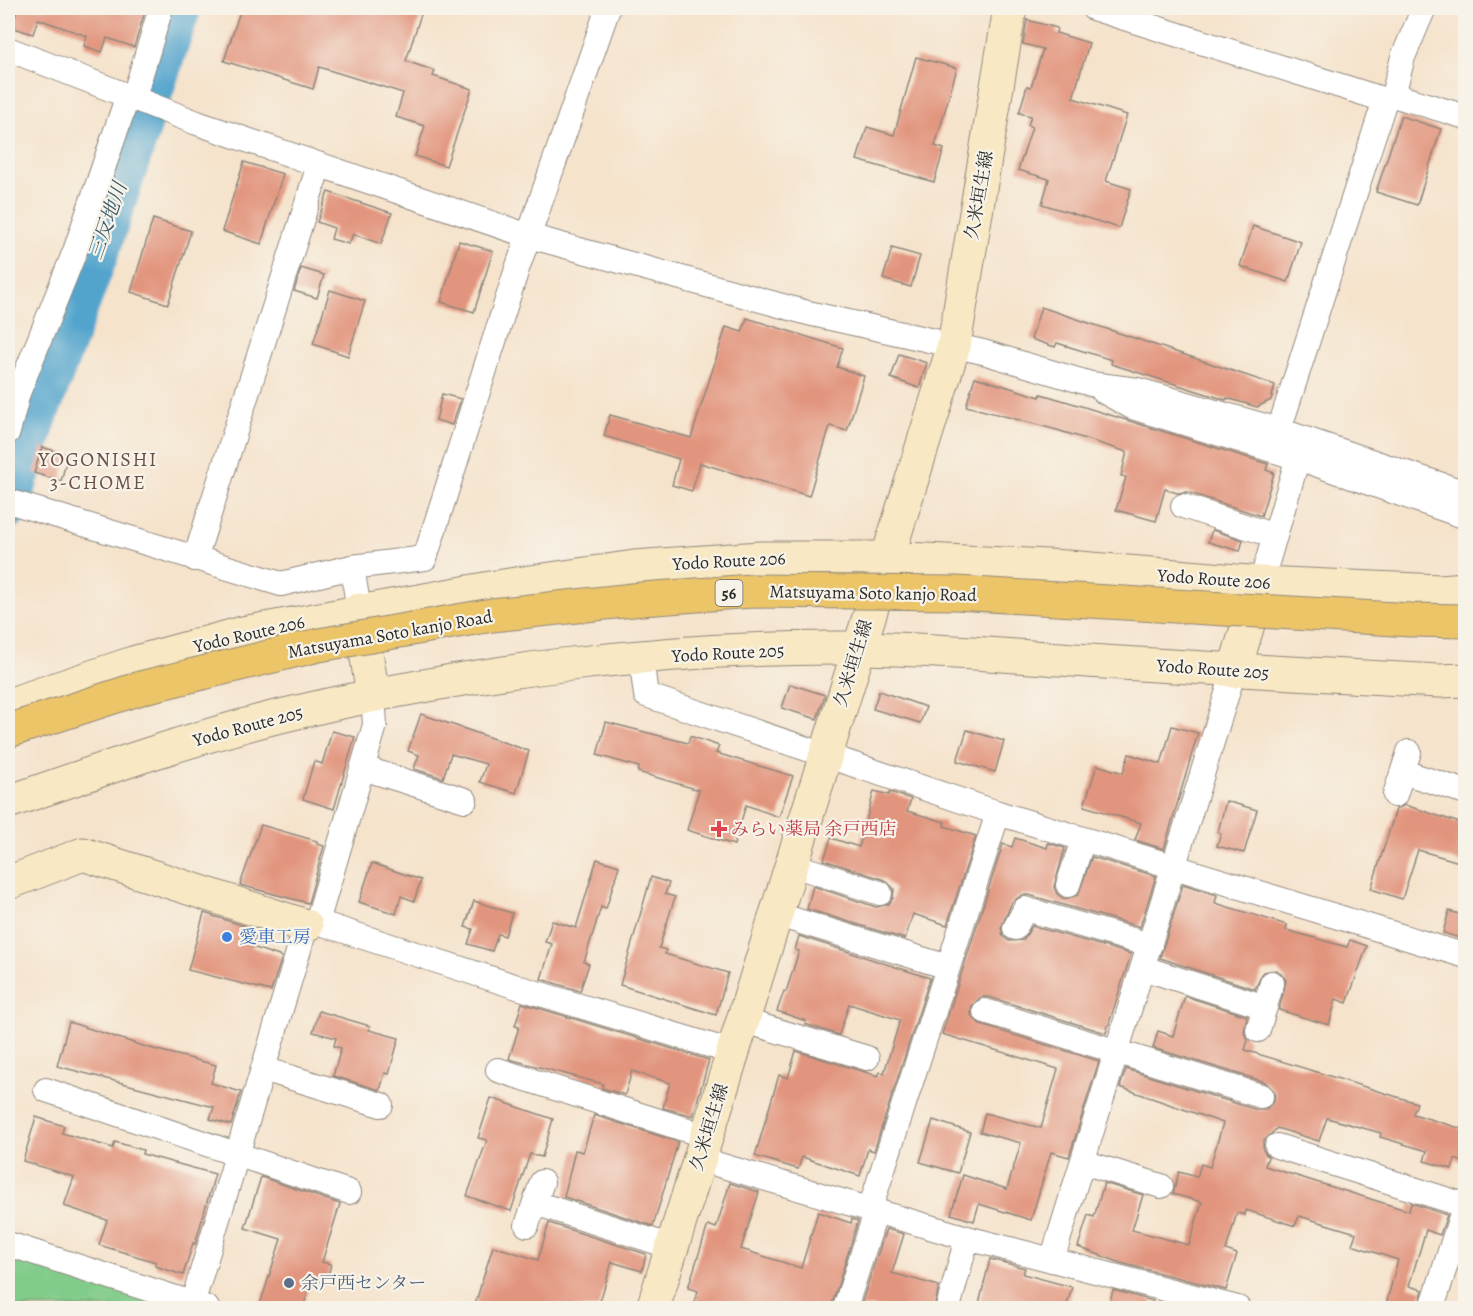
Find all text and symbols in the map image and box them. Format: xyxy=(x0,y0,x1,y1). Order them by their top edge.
street label: 久米垣生線 xyxy=(959,149,999,241)
water label: 三反地川 xyxy=(82,177,134,263)
district label: YOGONISHI 3-CHOME xyxy=(37,446,158,496)
street label: Yodo Route 206 xyxy=(671,546,786,576)
street label: Yodo Route 206 xyxy=(1156,563,1271,595)
street label: Matsuyama Soto kanjo Road xyxy=(769,579,977,607)
road number: 56 xyxy=(716,580,742,606)
street label: Matsuyama Soto kanjo Road xyxy=(286,604,495,664)
street label: Yodo Route 206 xyxy=(190,610,307,659)
street label: 久米垣生線 xyxy=(828,616,878,710)
street label: Yodo Route 205 xyxy=(670,638,785,668)
street label: Yodo Route 205 xyxy=(1155,653,1270,685)
street label: Yodo Route 205 xyxy=(189,700,306,752)
place label: みらい薬局 余戸西店 xyxy=(731,817,897,841)
marker: みらい薬局 余戸西店 xyxy=(712,822,726,836)
place label: 愛車工房 xyxy=(239,925,311,949)
marker: 愛車工房 xyxy=(220,930,234,944)
street label: 久米垣生線 xyxy=(684,1080,734,1174)
place label: 余戸西センター xyxy=(301,1271,426,1295)
marker: 余戸西センター xyxy=(282,1276,296,1290)

